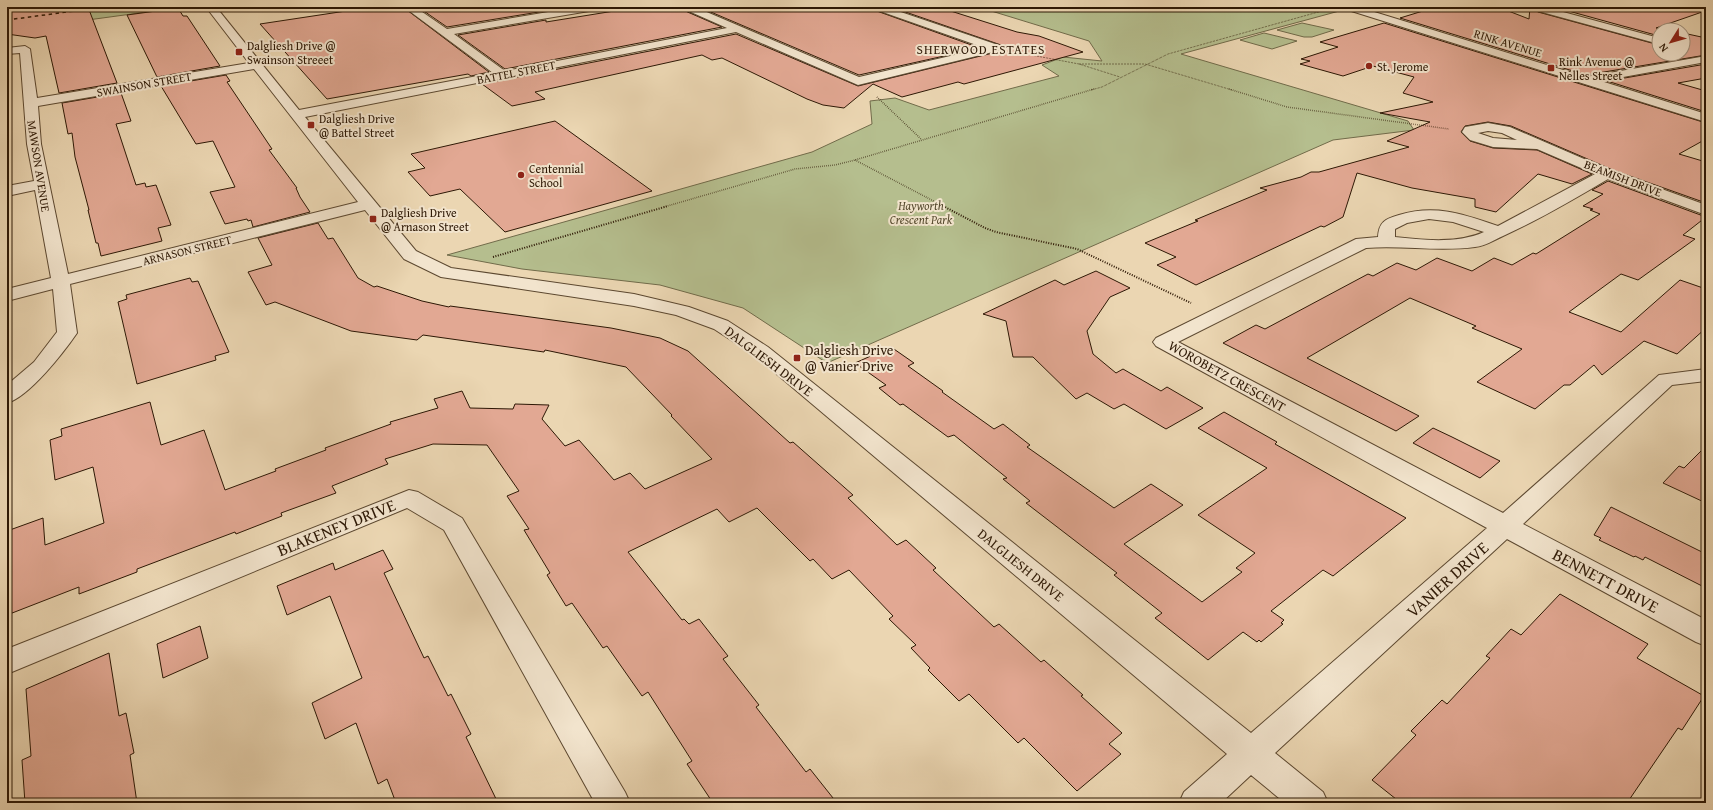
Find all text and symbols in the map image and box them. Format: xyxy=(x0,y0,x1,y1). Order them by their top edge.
north arrow xyxy=(1651,22,1691,62)
street label: RINK AVENUE xyxy=(1472,25,1544,61)
place label: Dalgliesh Drive @ Swainson Streeet xyxy=(247,37,335,68)
district label: SHERWOOD ESTATES xyxy=(917,40,1045,59)
text: N xyxy=(1654,40,1672,56)
marker: Dalgliesh Drive @ Swainson Streeet xyxy=(234,47,244,57)
place label: Rink Avenue @ Nelles Street xyxy=(1559,53,1634,84)
street label: BATTEL STREET xyxy=(475,56,557,88)
place label: St. Jerome xyxy=(1377,58,1429,75)
marker: St. Jerome xyxy=(1364,61,1374,71)
marker: Rink Avenue @ Nelles Street xyxy=(1546,63,1556,73)
street label: SWAINSON STREET xyxy=(95,67,193,101)
place label: Dalgliesh Drive @ Battel Street xyxy=(319,110,395,141)
street label: MAWSON AVENUE xyxy=(23,119,55,213)
marker: Dalgliesh Drive @ Battel Street xyxy=(306,120,316,130)
street label: BEAMISH DRIVE xyxy=(1582,155,1664,201)
place label: Centennial School xyxy=(529,160,584,191)
marker: Centennial School xyxy=(516,170,526,180)
park label: Hayworth Crescent Park xyxy=(890,197,953,228)
place label: Dalgliesh Drive @ Arnason Street xyxy=(381,204,470,235)
marker: Dalgliesh Drive @ Arnason Street xyxy=(368,214,378,224)
street label: ARNASON STREET xyxy=(141,231,234,269)
street label: DALGLIESH DRIVE xyxy=(721,321,817,401)
street label: WOROBETZ CRESCENT xyxy=(1165,335,1289,417)
place label: Dalgliesh Drive @ Vanier Drive xyxy=(805,340,894,376)
marker: Dalgliesh Drive @ Vanier Drive xyxy=(792,353,802,363)
street label: BLAKENEY DRIVE xyxy=(273,492,399,562)
street label: DALGLIESH DRIVE xyxy=(973,524,1069,606)
street label: VANIER DRIVE xyxy=(1400,535,1494,623)
street label: BENNETT DRIVE xyxy=(1548,542,1664,619)

